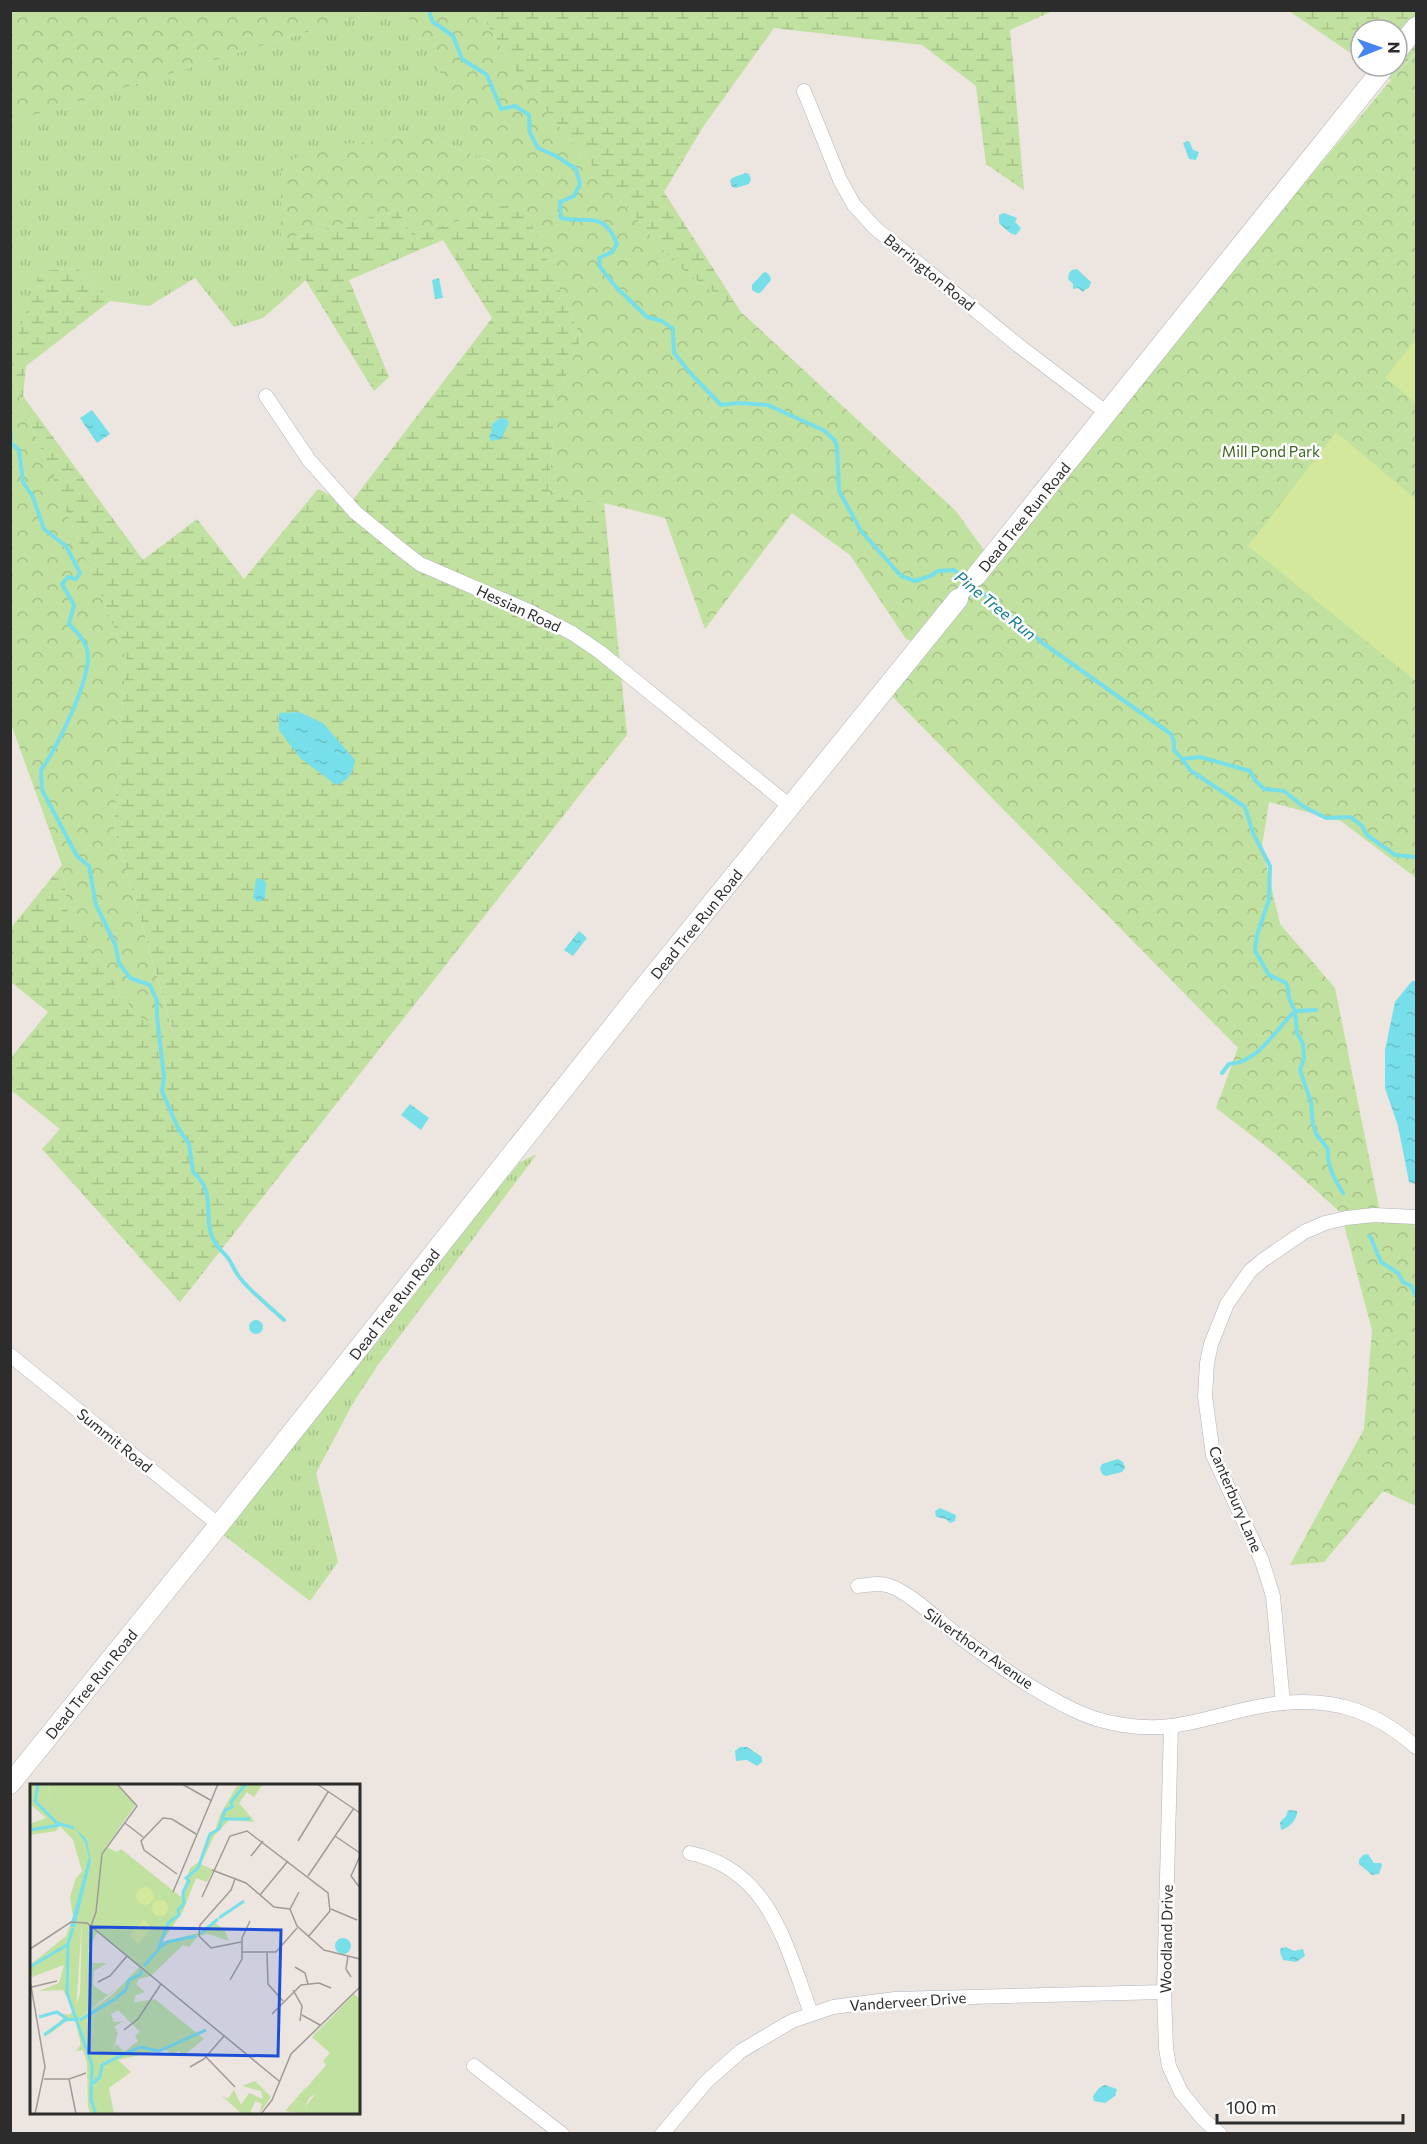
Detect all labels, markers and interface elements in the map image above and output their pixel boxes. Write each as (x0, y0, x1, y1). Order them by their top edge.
north arrow (1349, 18, 1409, 78)
text: N (1385, 42, 1404, 54)
street label: Barrington Road (881, 230, 979, 314)
park label: Mill Pond Park (1222, 442, 1320, 460)
street label: Dead Tree Run Road (974, 458, 1074, 576)
water label: Pine Tree Run (952, 567, 1040, 643)
street label: Hessian Road (474, 581, 564, 635)
street label: Dead Tree Run Road (646, 865, 746, 983)
street label: Dead Tree Run Road (345, 1245, 443, 1363)
street label: Summit Road (74, 1404, 156, 1476)
street label: Canterbury Lane (1206, 1443, 1266, 1555)
street label: Silverthorn Avenue (921, 1604, 1037, 1692)
street label: Dead Tree Run Road (41, 1625, 141, 1743)
inset map (30, 1784, 360, 2114)
street label: Woodland Drive (1156, 1884, 1176, 1994)
street label: Vanderveer Drive (849, 1988, 967, 2014)
scale bar (1217, 2087, 1403, 2125)
text: 100 m (1226, 2096, 1276, 2118)

